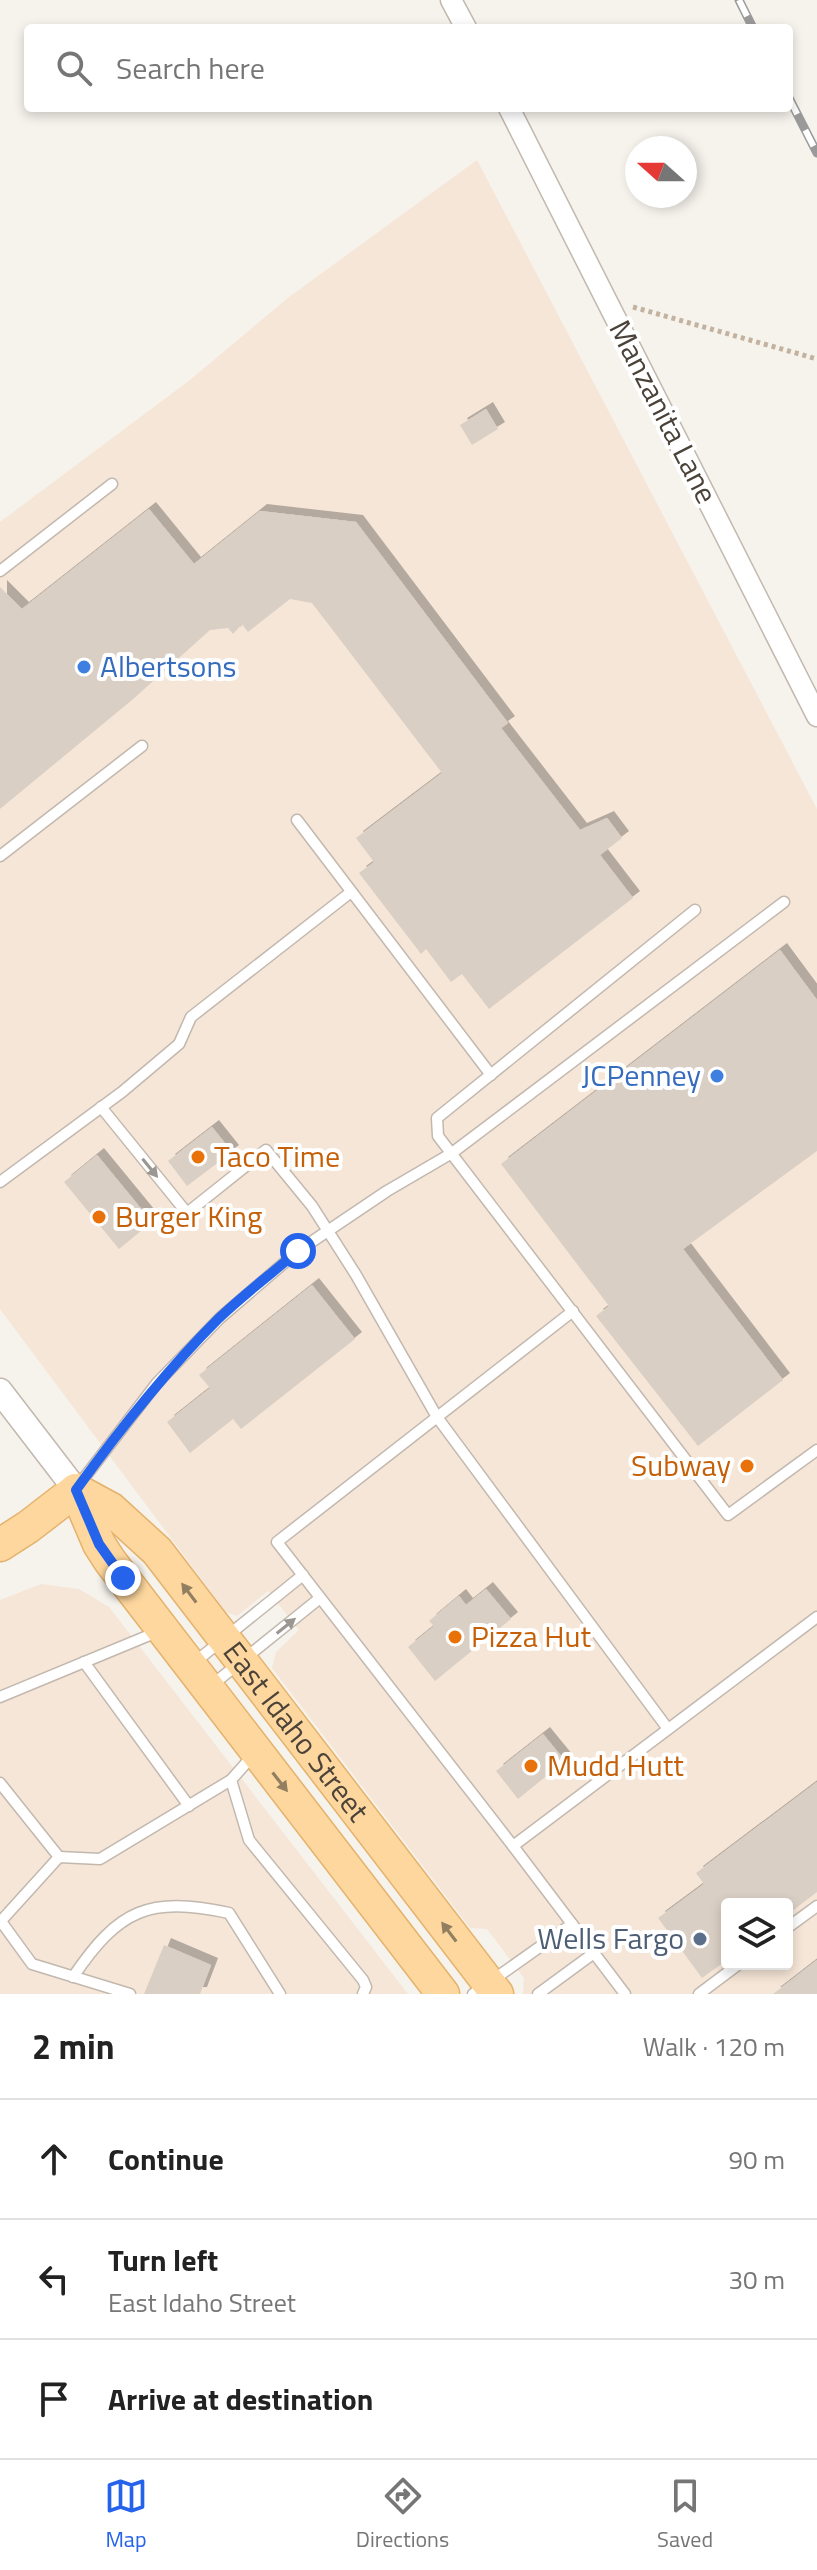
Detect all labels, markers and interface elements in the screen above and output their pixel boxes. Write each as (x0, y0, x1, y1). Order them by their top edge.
search box (24, 24, 793, 112)
text: Search here (116, 45, 265, 91)
icon: search (52, 46, 96, 90)
north arrow (625, 136, 697, 208)
street label: Manzanita Lane (598, 312, 730, 511)
place label: Albertsons (100, 643, 237, 689)
marker: Albertsons (75, 658, 93, 676)
place label: JCPenney (582, 1052, 701, 1098)
marker: JCPenney (708, 1067, 726, 1085)
place label: Taco Time (214, 1133, 340, 1179)
marker: Taco Time (189, 1148, 207, 1166)
one-way arrow (141, 1157, 158, 1177)
place label: Burger King (115, 1193, 262, 1239)
marker: Burger King (90, 1208, 108, 1226)
route start (280, 1233, 316, 1269)
place label: Subway (631, 1442, 731, 1488)
marker: Subway (738, 1457, 756, 1475)
route end (105, 1560, 141, 1596)
one-way arrow (181, 1582, 197, 1603)
place label: Pizza Hut (471, 1613, 591, 1659)
one-way arrow (275, 1617, 296, 1634)
marker: Pizza Hut (446, 1628, 464, 1646)
street label: East Idaho Street (212, 1631, 381, 1832)
place label: Mudd Hutt (547, 1742, 684, 1788)
marker: Mudd Hutt (522, 1757, 540, 1775)
one-way arrow (271, 1772, 287, 1792)
map controls (721, 1898, 793, 1970)
button: layers (721, 1898, 793, 1970)
place label: Wells Fargo (537, 1915, 684, 1961)
one-way arrow (442, 1922, 458, 1942)
marker: Wells Fargo (691, 1930, 709, 1948)
text: 2 min (32, 2020, 115, 2072)
text: Walk · 120 m (643, 2027, 785, 2066)
text: Continue (108, 2136, 224, 2182)
icon: ahead (32, 2137, 76, 2181)
text: 90 m (728, 2140, 785, 2179)
text: Turn left (108, 2237, 218, 2283)
icon: left (32, 2257, 76, 2301)
text: 30 m (728, 2260, 785, 2299)
text: East Idaho Street (108, 2283, 296, 2322)
text: Arrive at destination (108, 2376, 373, 2422)
icon: arrive (32, 2377, 76, 2421)
tab: Map (104, 2474, 148, 2556)
tab: Directions (356, 2474, 449, 2556)
tab: Saved (657, 2474, 713, 2556)

